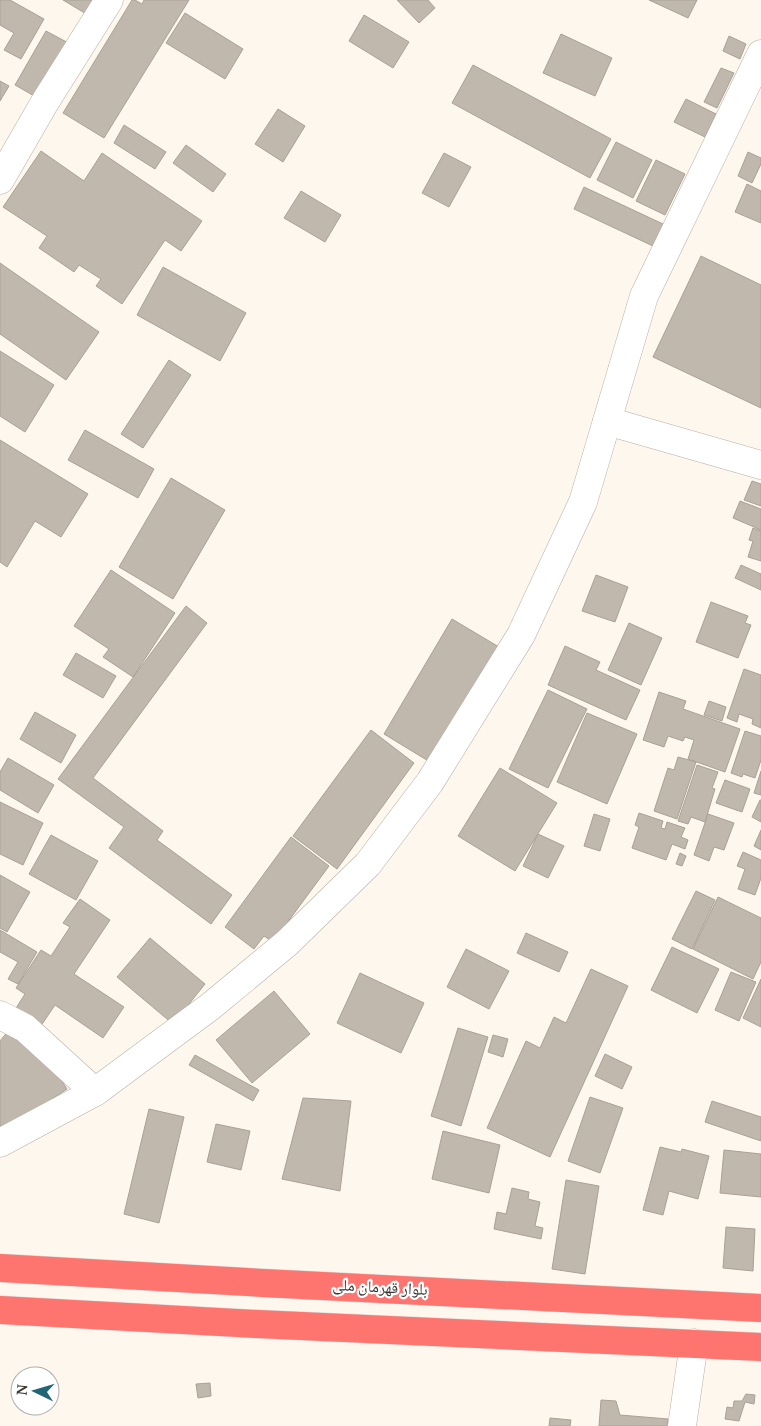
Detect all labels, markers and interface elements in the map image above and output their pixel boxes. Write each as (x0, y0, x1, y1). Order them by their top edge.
street label: بلوار قهرمان ملی (332, 1273, 428, 1305)
north arrow (10, 1366, 60, 1416)
text: N (12, 1383, 36, 1397)

